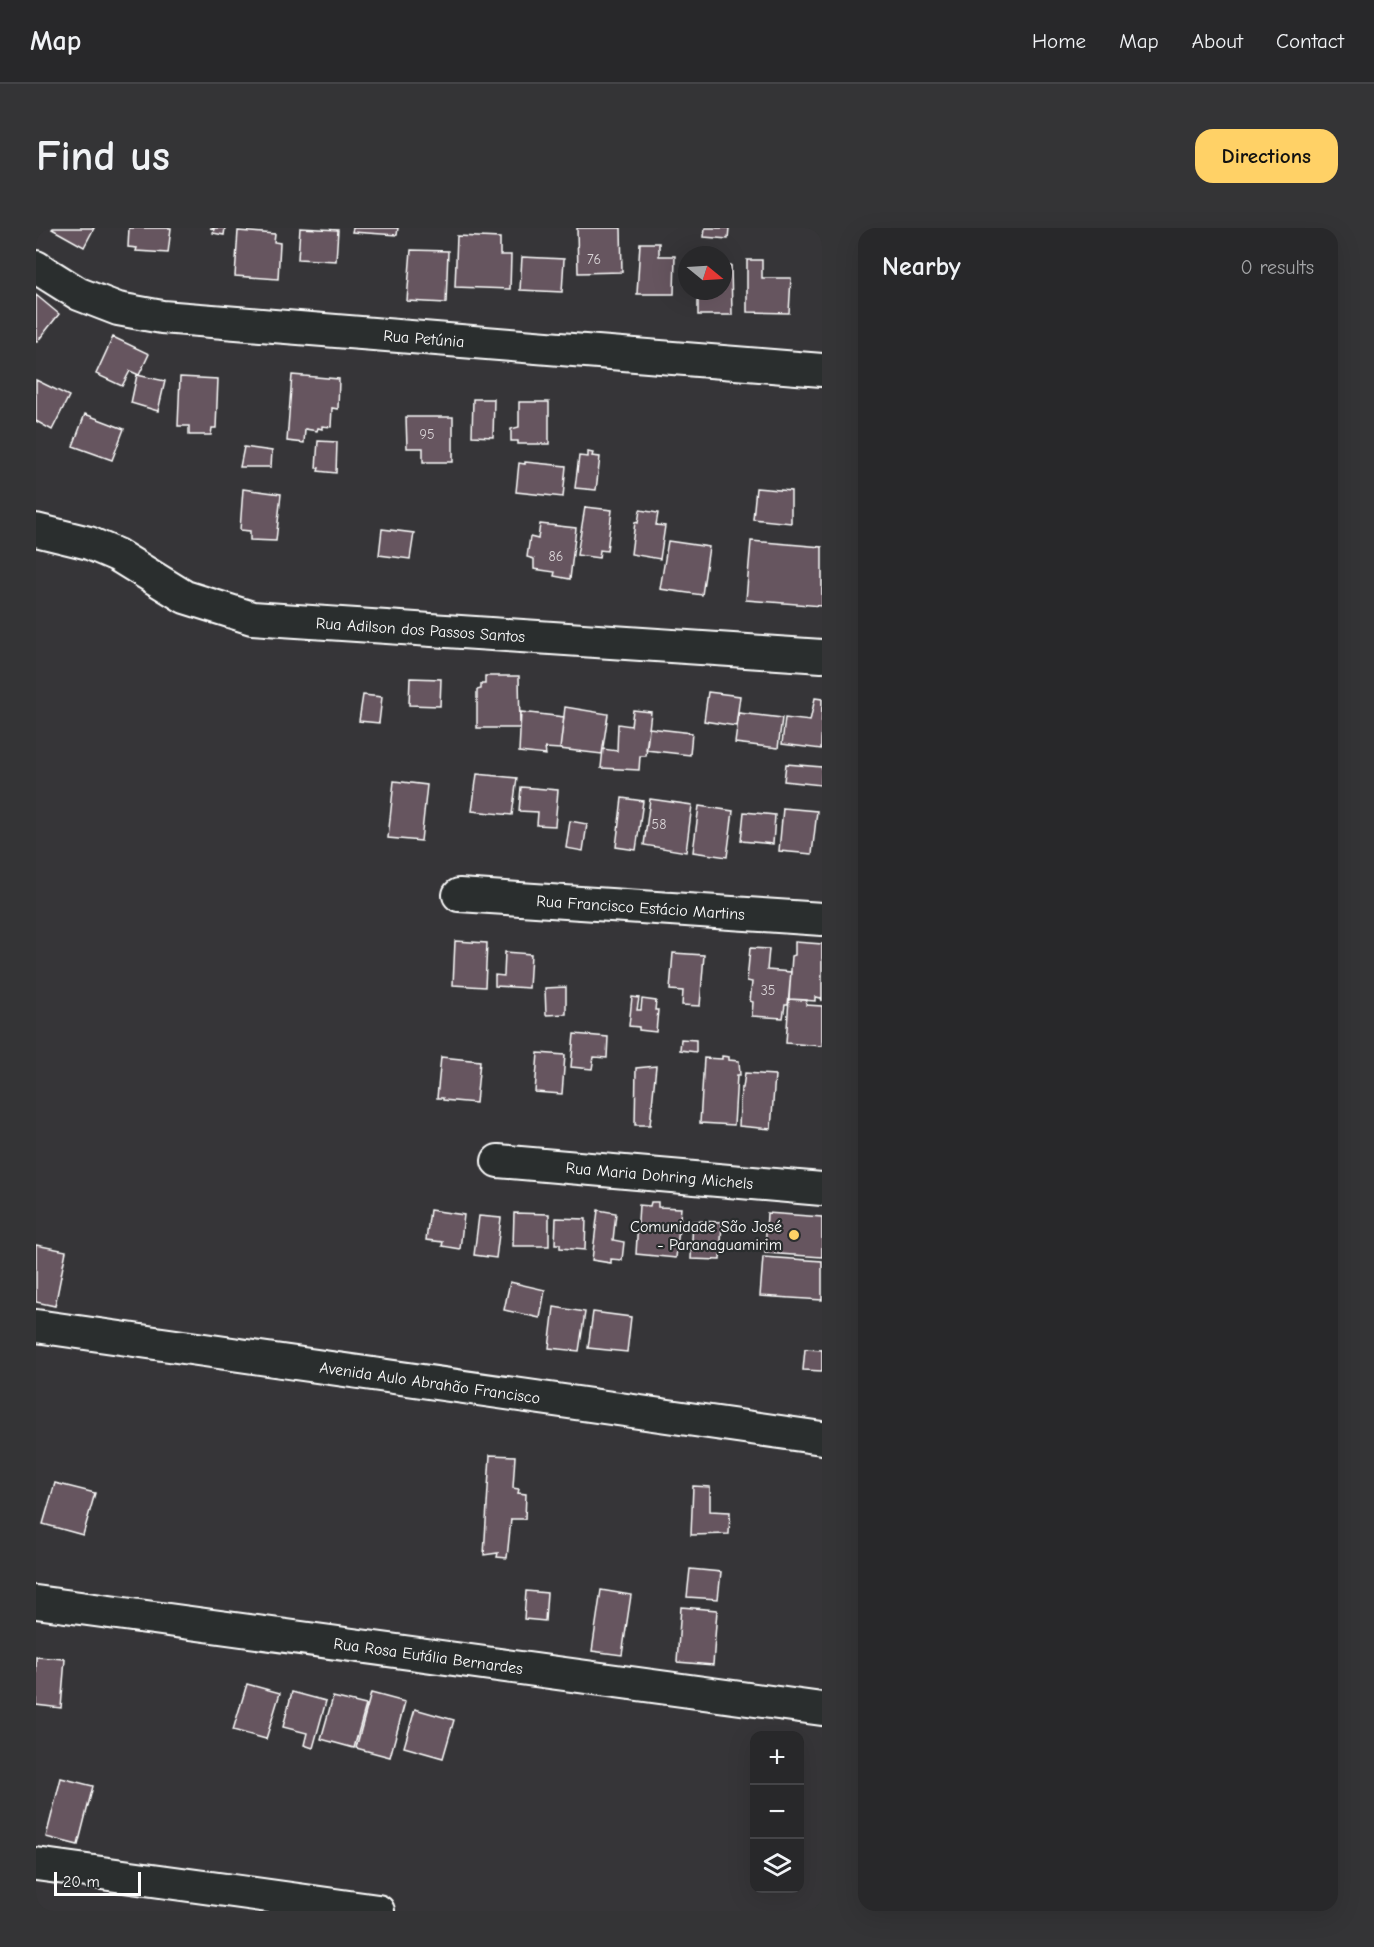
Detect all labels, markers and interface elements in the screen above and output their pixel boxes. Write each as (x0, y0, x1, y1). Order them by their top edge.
text: Map (30, 25, 81, 57)
text: Home (1032, 29, 1086, 53)
text: Map (1119, 29, 1159, 53)
text: About (1192, 29, 1243, 53)
text: Contact (1276, 29, 1344, 53)
button: Directions (1195, 129, 1338, 183)
text: Find us (36, 132, 170, 181)
north arrow (678, 246, 732, 300)
house number: 76 (587, 251, 601, 268)
text: Nearby (882, 252, 961, 282)
text: 0 results (1241, 256, 1314, 279)
street label: Rua Petúnia (383, 327, 465, 351)
house number: 95 (419, 426, 435, 443)
house number: 86 (549, 548, 563, 565)
street label: Rua Adilson dos Passos Santos (315, 614, 526, 646)
house number: 58 (652, 816, 666, 833)
street label: Rua Francisco Estácio Martins (536, 892, 746, 924)
house number: 35 (761, 982, 775, 999)
street label: Rua Maria Dohring Michels (565, 1159, 754, 1193)
place label: Comunidade São José - Paranaguamirim (630, 1218, 782, 1254)
marker: Comunidade São José - Paranaguamirim (787, 1228, 801, 1242)
street label: Avenida Aulo Abrahão Francisco (318, 1359, 541, 1408)
street label: Rua Rosa Eutália Bernardes (332, 1635, 524, 1678)
map controls (750, 1731, 804, 1893)
button: + (750, 1731, 804, 1785)
button: − (750, 1785, 804, 1839)
button: layers (750, 1839, 804, 1893)
scale bar (54, 1869, 141, 1896)
text: 20 m (63, 1873, 100, 1891)

